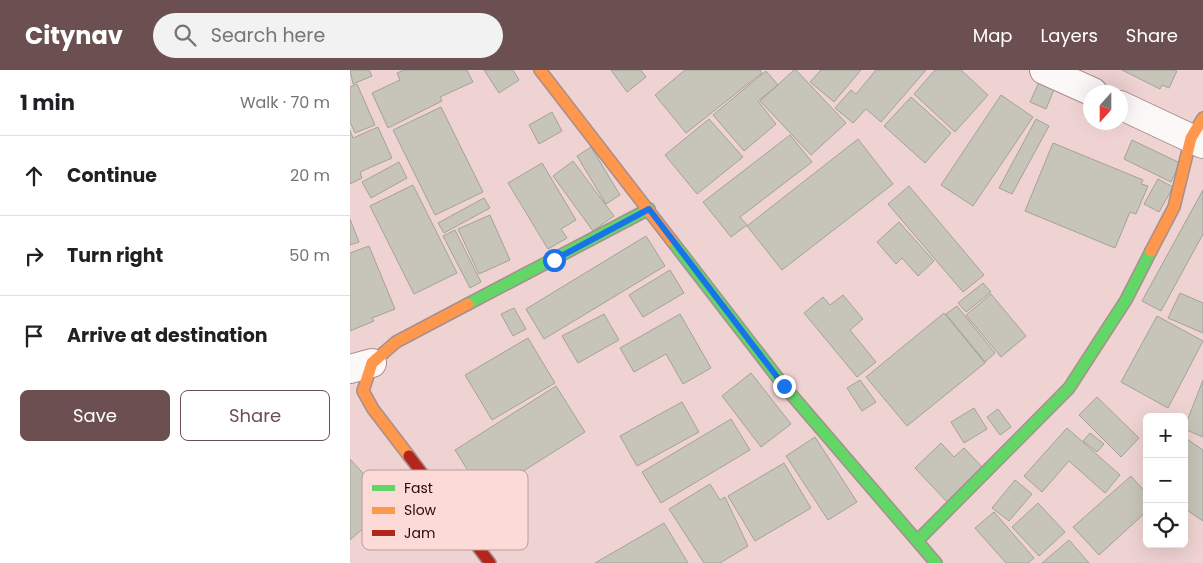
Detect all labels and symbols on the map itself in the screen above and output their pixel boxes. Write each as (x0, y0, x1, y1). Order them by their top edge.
north arrow (1083, 85, 1128, 130)
route start (543, 249, 566, 272)
route end (773, 375, 796, 398)
legend (362, 470, 528, 550)
text: Fast (404, 478, 433, 498)
text: Slow (404, 500, 437, 520)
text: Jam (404, 523, 435, 543)

